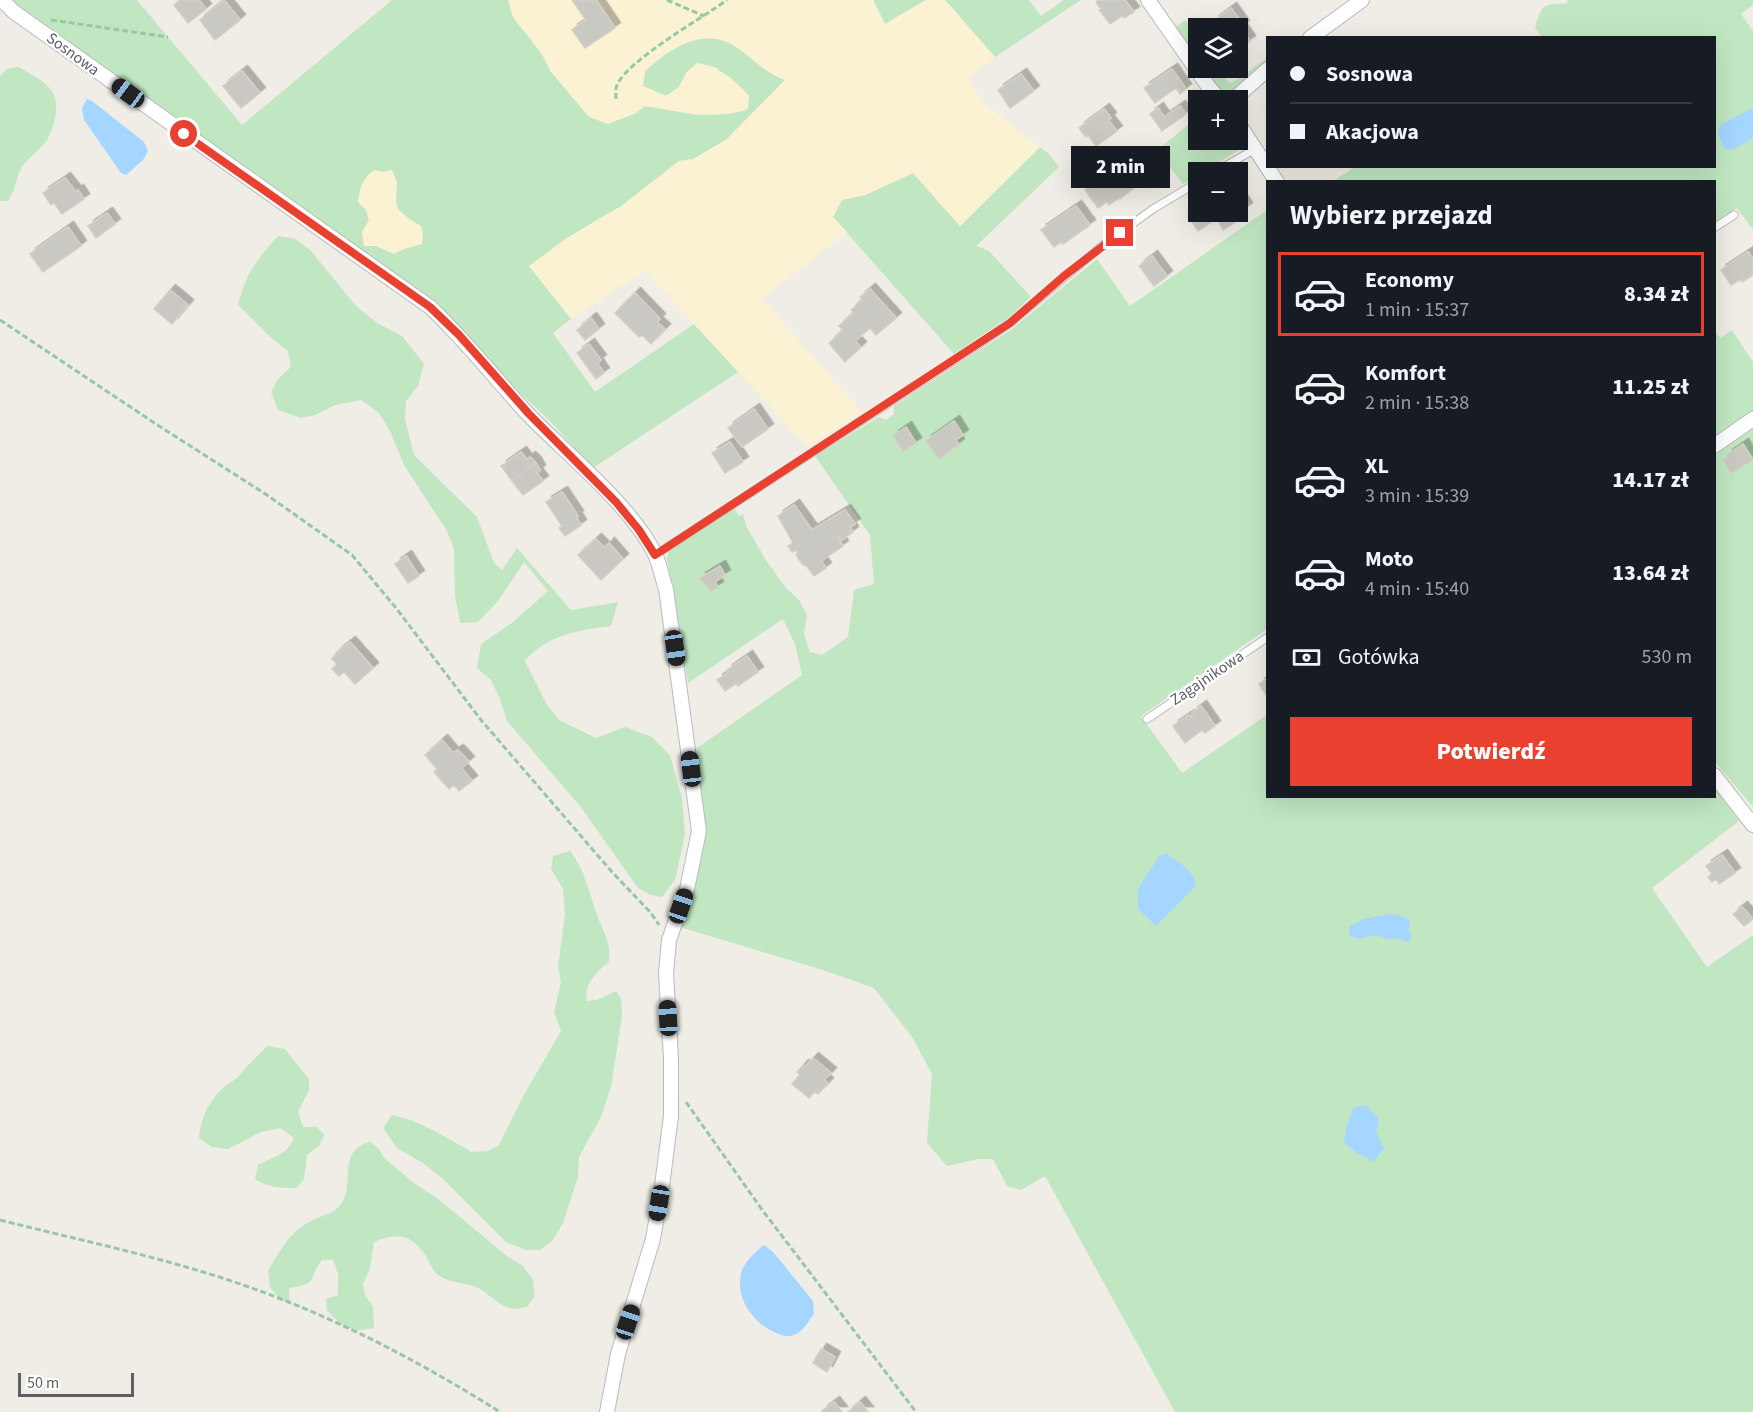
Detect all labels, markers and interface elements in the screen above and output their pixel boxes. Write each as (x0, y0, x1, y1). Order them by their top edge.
map controls (1188, 18, 1248, 222)
button: layers (1188, 18, 1248, 78)
street label: Sosnowa (42, 27, 104, 81)
text: Sosnowa (1326, 58, 1413, 90)
car (108, 75, 148, 111)
button: + (1188, 90, 1248, 150)
text: Akacjowa (1326, 116, 1419, 148)
route start (170, 120, 197, 147)
callout: 2 min (1070, 146, 1170, 188)
text: 2 min (1096, 153, 1145, 181)
button: − (1188, 162, 1248, 222)
text: Wybierz przejazd (1290, 196, 1493, 235)
route end (1106, 219, 1133, 246)
text: Economy (1365, 264, 1454, 296)
icon: car (1293, 267, 1347, 321)
text: 8.34 zł (1624, 278, 1689, 310)
text: 1 min · 15:37 (1365, 296, 1469, 324)
text: Komfort (1365, 357, 1446, 389)
icon: car (1293, 360, 1347, 414)
text: 11.25 zł (1612, 371, 1689, 403)
text: 2 min · 15:38 (1365, 389, 1469, 417)
text: XL (1365, 450, 1389, 482)
icon: car (1293, 453, 1347, 507)
text: 14.17 zł (1612, 464, 1689, 496)
text: 3 min · 15:39 (1365, 482, 1469, 510)
text: Moto (1365, 543, 1414, 575)
icon: car (1293, 546, 1347, 600)
text: 13.64 zł (1612, 557, 1689, 589)
text: 4 min · 15:40 (1365, 575, 1469, 603)
car (664, 629, 686, 667)
icon: cash (1290, 641, 1323, 674)
text: Gotówka (1338, 641, 1420, 673)
text: 530 m (1642, 643, 1692, 671)
street label: Zagajnikowa (1166, 645, 1248, 711)
button: Potwierdź (1290, 717, 1692, 786)
car (680, 750, 702, 788)
car (667, 886, 695, 926)
car (658, 1000, 678, 1036)
car (647, 1184, 671, 1222)
car (614, 1302, 642, 1342)
scale bar (18, 1370, 134, 1398)
text: 50 m (27, 1372, 59, 1394)

